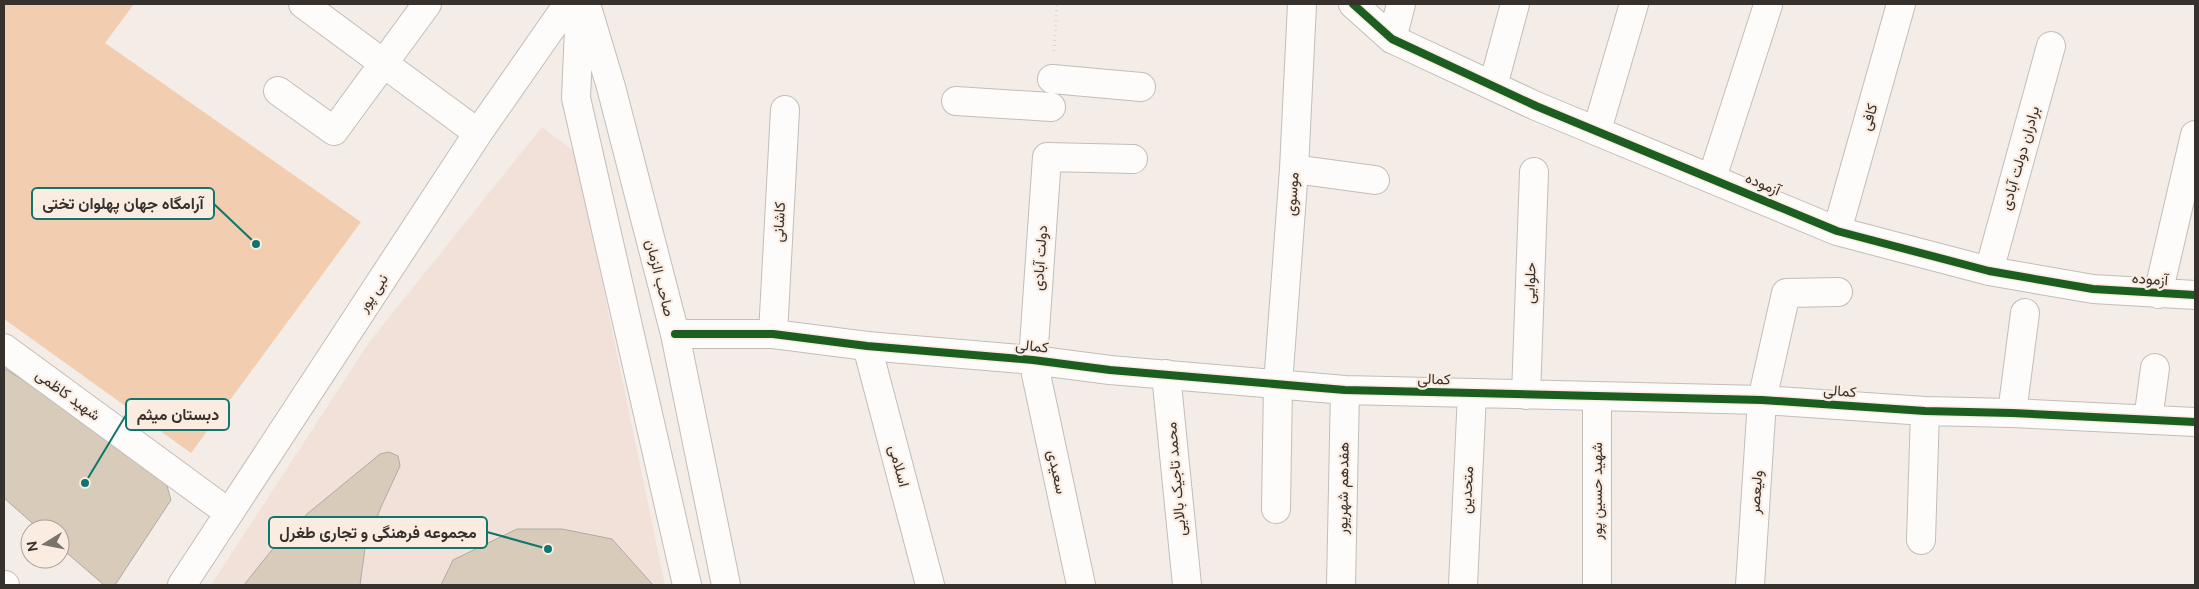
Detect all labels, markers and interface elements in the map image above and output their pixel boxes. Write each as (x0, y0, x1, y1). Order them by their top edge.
street label: کافی (1856, 101, 1882, 133)
street label: برادران دولت آبادی (1996, 104, 2044, 212)
street label: آزموده (1742, 168, 1785, 201)
street label: موسوی (1280, 171, 1304, 217)
callout: آرامگاه جهان پهلوان تختی (32, 188, 214, 219)
text: آرامگاه جهان پهلوان تختی (42, 193, 206, 215)
street label: کاشانی (768, 201, 790, 243)
street label: دولت آبادی (1028, 225, 1052, 291)
street label: صاحب الزمان (641, 237, 679, 319)
street label: حلوایی (1519, 262, 1541, 304)
street label: آزموده (2131, 268, 2170, 290)
street label: نبی پور (353, 270, 393, 317)
street label: کمالی (1014, 334, 1050, 358)
street label: شهید کاظمی (32, 365, 105, 425)
street label: کمالی (1417, 368, 1451, 390)
street label: کمالی (1823, 380, 1858, 402)
callout: دبستان میثم (126, 399, 229, 430)
text: دبستان میثم (137, 404, 219, 425)
street label: محمد تاجیک بالایی (1161, 421, 1191, 537)
street label: هفدهم شهریور (1332, 442, 1354, 535)
street label: شهید حسین پور (1587, 442, 1607, 541)
street label: اسلامی (884, 443, 914, 489)
street label: سعیدی (1043, 448, 1071, 496)
street label: متحدین (1456, 466, 1478, 514)
street label: ولیعصر (1744, 469, 1768, 516)
callout: مجموعه فرهنگی و تجاری طغرل (269, 517, 487, 548)
north arrow (20, 519, 70, 569)
text: مجموعه فرهنگی و تجاری طغرل (279, 522, 477, 543)
text: N (22, 540, 42, 553)

